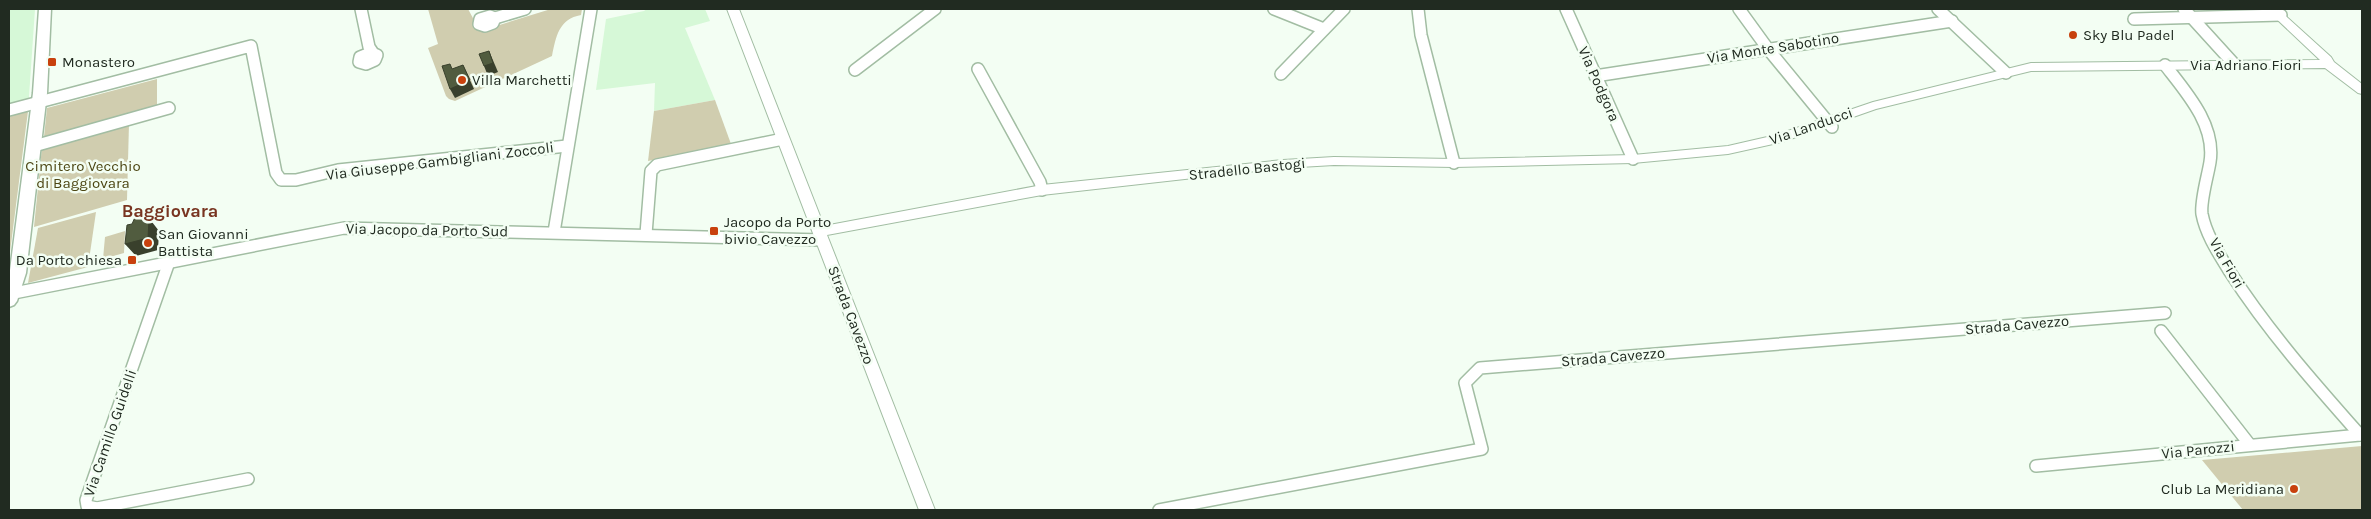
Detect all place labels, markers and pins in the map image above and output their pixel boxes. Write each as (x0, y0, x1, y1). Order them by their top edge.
place label: Sky Blu Padel (2083, 26, 2174, 44)
marker: Sky Blu Padel (2067, 29, 2079, 41)
place label: Monastero (62, 53, 135, 71)
marker: Monastero (46, 56, 58, 68)
place label: Villa Marchetti (472, 71, 572, 89)
marker: Villa Marchetti (456, 74, 468, 86)
place label: Jacopo da Porto bivio Cavezzo (724, 213, 831, 248)
place label: San Giovanni Battista (158, 225, 249, 260)
marker: Jacopo da Porto bivio Cavezzo (708, 225, 720, 237)
marker: San Giovanni Battista (142, 237, 154, 249)
place label: Da Porto chiesa (16, 251, 122, 269)
marker: Da Porto chiesa (126, 254, 138, 266)
place label: Club La Meridiana (2161, 480, 2284, 498)
marker: Club La Meridiana (2288, 483, 2300, 495)

